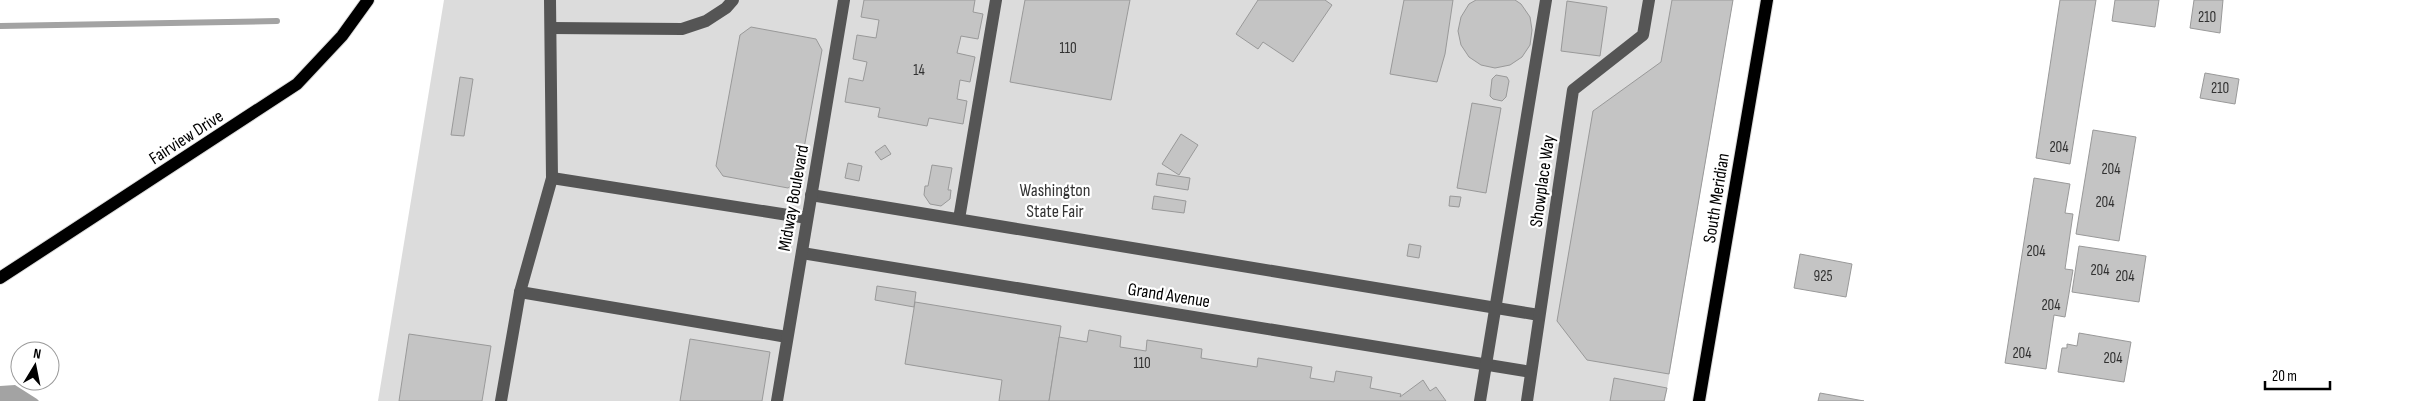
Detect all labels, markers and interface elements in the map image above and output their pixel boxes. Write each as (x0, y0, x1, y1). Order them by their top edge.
house number: 210 (2198, 8, 2216, 27)
house number: 110 (1059, 39, 1077, 58)
house number: 14 (913, 61, 925, 80)
house number: 210 (2211, 79, 2229, 98)
street label: Fairview Drive (145, 106, 227, 169)
street label: Showplace Way (1526, 134, 1559, 229)
house number: 204 (2049, 138, 2069, 157)
street label: Midway Boulevard (774, 143, 813, 253)
street label: South Meridian (1699, 152, 1734, 245)
house number: 204 (2101, 160, 2121, 179)
park label: Washington State Fair (1019, 180, 1091, 222)
house number: 204 (2095, 193, 2115, 212)
house number: 204 (2026, 242, 2046, 261)
house number: 204 (2090, 261, 2110, 280)
house number: 925 (1814, 267, 1832, 286)
house number: 204 (2115, 267, 2135, 286)
street label: Grand Avenue (1126, 279, 1212, 312)
house number: 204 (2041, 296, 2061, 315)
north arrow (10, 341, 60, 391)
house number: 204 (2012, 344, 2032, 363)
text: N (32, 345, 42, 363)
house number: 204 (2103, 349, 2123, 368)
house number: 110 (1133, 354, 1151, 373)
scale bar (2265, 358, 2330, 390)
text: 20 m (2272, 367, 2297, 386)

